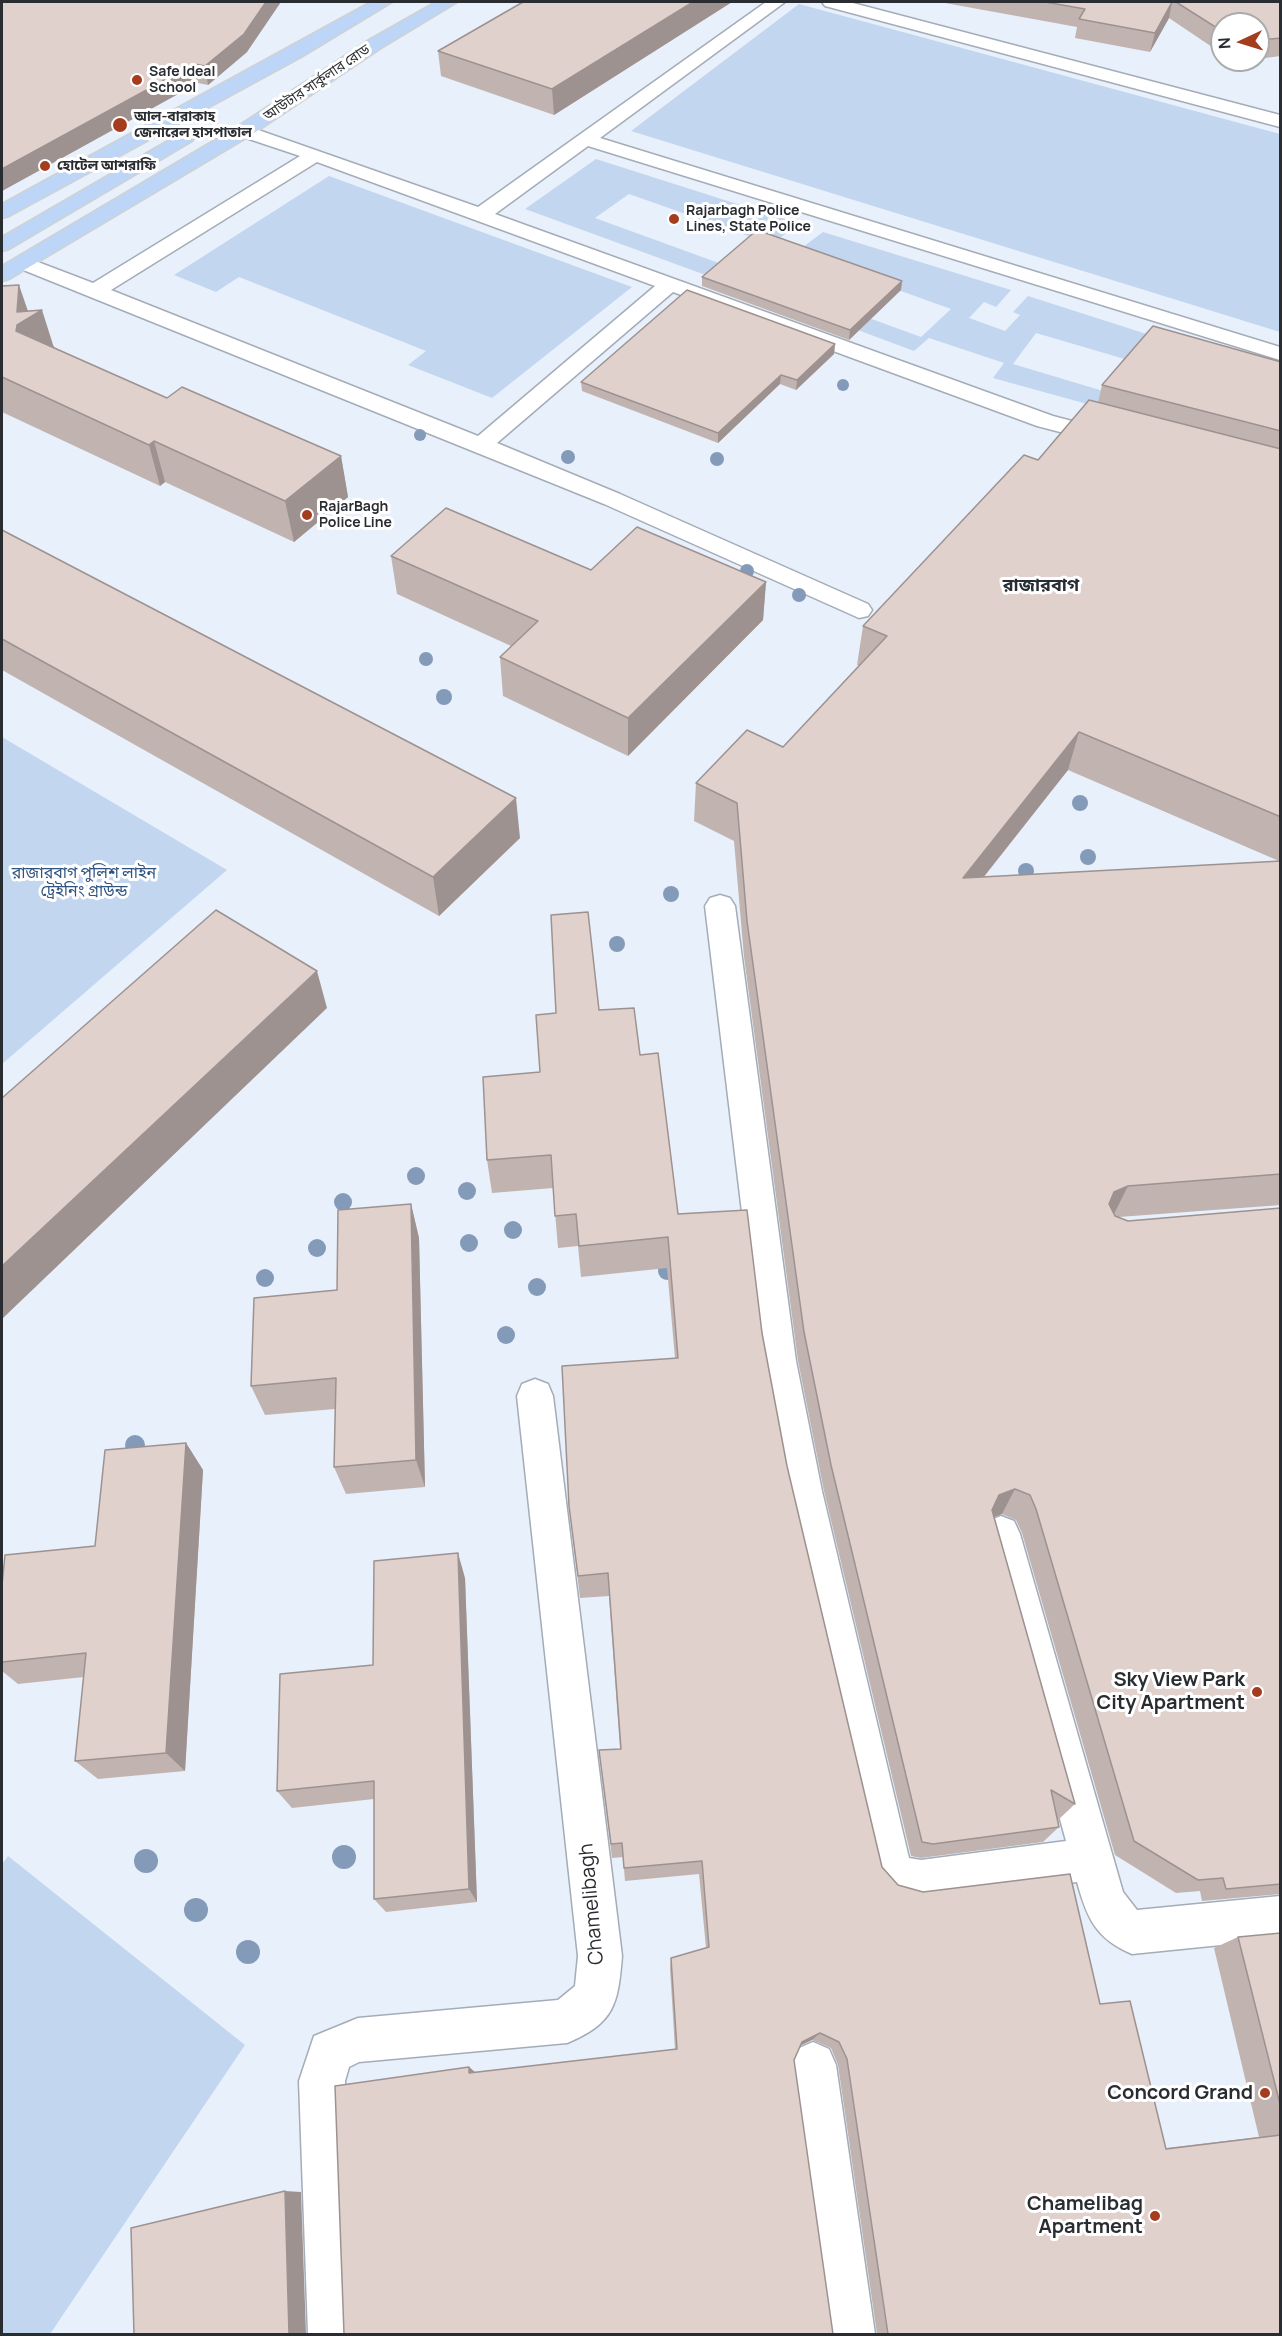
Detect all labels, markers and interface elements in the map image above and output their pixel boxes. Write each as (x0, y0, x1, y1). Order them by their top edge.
north arrow (1210, 12, 1270, 72)
text: N (1213, 37, 1235, 50)
street label: আউটার সার্কুলার রোড (261, 41, 373, 125)
place label: Safe Ideal School (149, 64, 215, 96)
marker: Safe Ideal School (130, 73, 144, 87)
place label: আল-বারাকাহ জেনারেল হাসপাতাল (134, 109, 252, 142)
marker: আল-বারাকাহ জেনারেল হাসপাতাল (111, 116, 129, 134)
place label: হোটেল আশরাফি (57, 158, 156, 174)
marker: হোটেল আশরাফি (38, 159, 52, 173)
place label: Rajarbagh Police Lines, State Police (686, 203, 811, 236)
marker: Rajarbagh Police Lines, State Police (667, 212, 681, 226)
place label: RajarBagh Police Line (319, 499, 392, 532)
marker: RajarBagh Police Line (300, 508, 314, 522)
district label: রাজারবাগ (1003, 575, 1079, 597)
park label: রাজারবাগ পুলিশ লাইন ট্রেইনিং গ্রাউন্ড (12, 864, 156, 902)
place label: Sky View Park City Apartment (1096, 1668, 1245, 1715)
marker: Sky View Park City Apartment (1250, 1685, 1264, 1699)
street label: Chamelibagh (575, 1842, 609, 1966)
place label: Concord Grand (1107, 2081, 1253, 2105)
marker: Concord Grand (1258, 2086, 1272, 2100)
place label: Chamelibag Apartment (1027, 2192, 1143, 2239)
marker: Chamelibag Apartment (1148, 2209, 1162, 2223)

